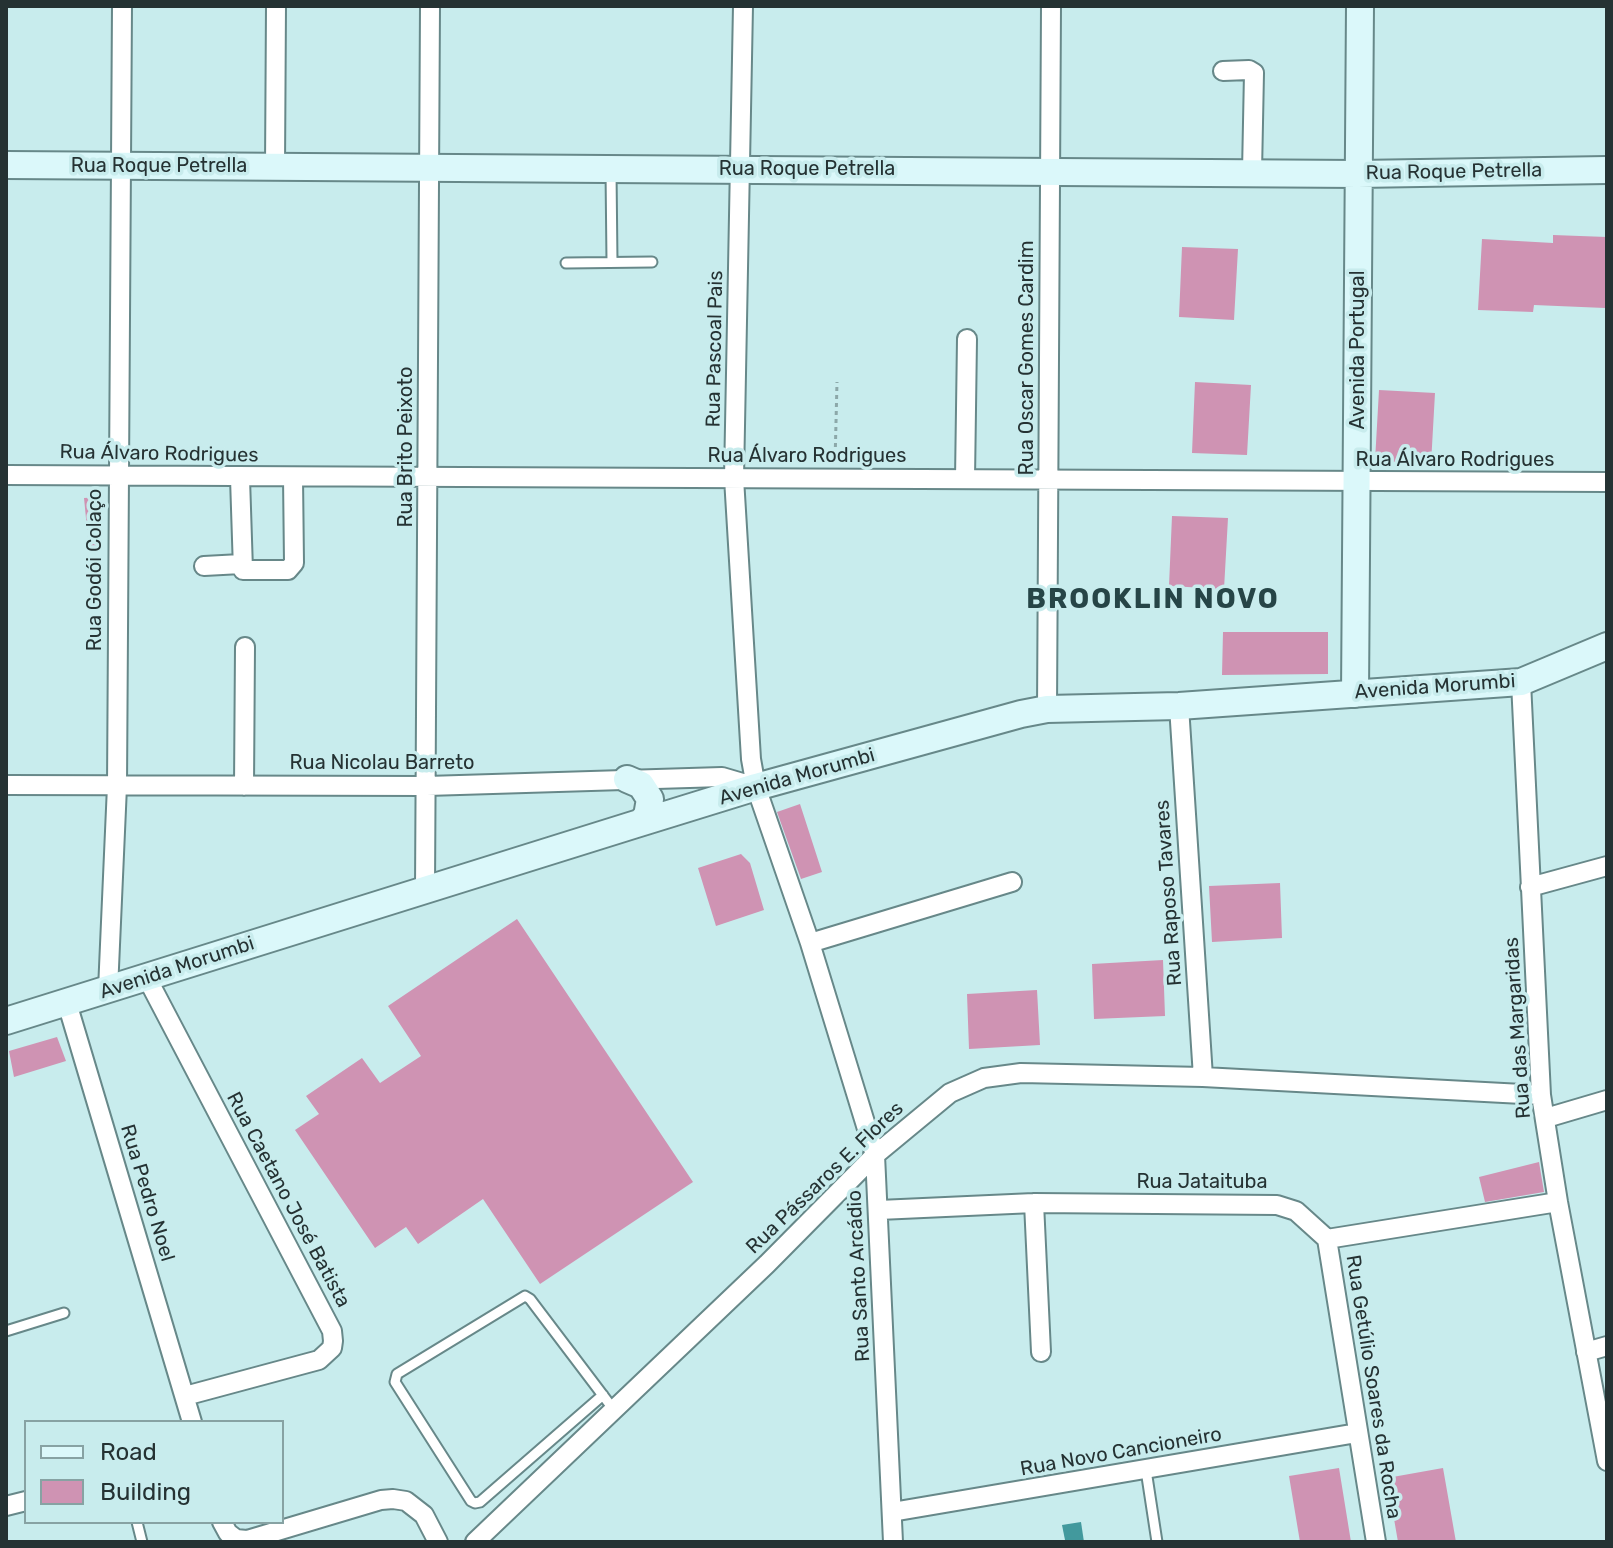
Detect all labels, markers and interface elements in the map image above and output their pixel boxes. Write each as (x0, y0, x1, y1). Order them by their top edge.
street label: Rua Roque Petrella (71, 154, 247, 178)
street label: Rua Roque Petrella (719, 157, 895, 181)
street label: Rua Roque Petrella (1365, 158, 1543, 186)
street label: Rua Oscar Gomes Cardim (1015, 241, 1039, 475)
street label: Rua Pascoal Pais (702, 270, 728, 428)
street label: Avenida Portugal (1346, 271, 1370, 429)
street label: Rua Brito Peixoto (394, 367, 418, 527)
street label: Rua Álvaro Rodrigues (59, 440, 259, 468)
street label: Rua Álvaro Rodrigues (707, 444, 907, 468)
street label: Rua Álvaro Rodrigues (1355, 448, 1555, 472)
street label: Rua Godói Colaço (83, 489, 107, 651)
district label: BROOKLIN NOVO (1026, 583, 1280, 617)
street label: Avenida Morumbi (1354, 669, 1516, 705)
street label: Avenida Morumbi (716, 743, 878, 811)
street label: Rua Nicolau Barreto (289, 751, 475, 775)
street label: Rua Raposo Tavares (1151, 799, 1187, 987)
street label: Avenida Morumbi (97, 932, 257, 1004)
street label: Rua das Margaridas (1500, 936, 1536, 1120)
street label: Rua Caetano José Batista (221, 1088, 355, 1312)
street label: Rua Pássaros E. Flores (741, 1097, 909, 1259)
street label: Rua Pedro Noel (115, 1122, 179, 1264)
street label: Rua Jataituba (1136, 1170, 1268, 1194)
street label: Rua Santo Arcádio (843, 1190, 875, 1362)
street label: Rua Getúlio Soares da Rocha (1340, 1253, 1406, 1521)
legend (24, 1420, 284, 1524)
street label: Rua Novo Cancioneiro (1018, 1422, 1224, 1482)
text: Road (100, 1438, 157, 1466)
text: Building (100, 1478, 191, 1506)

